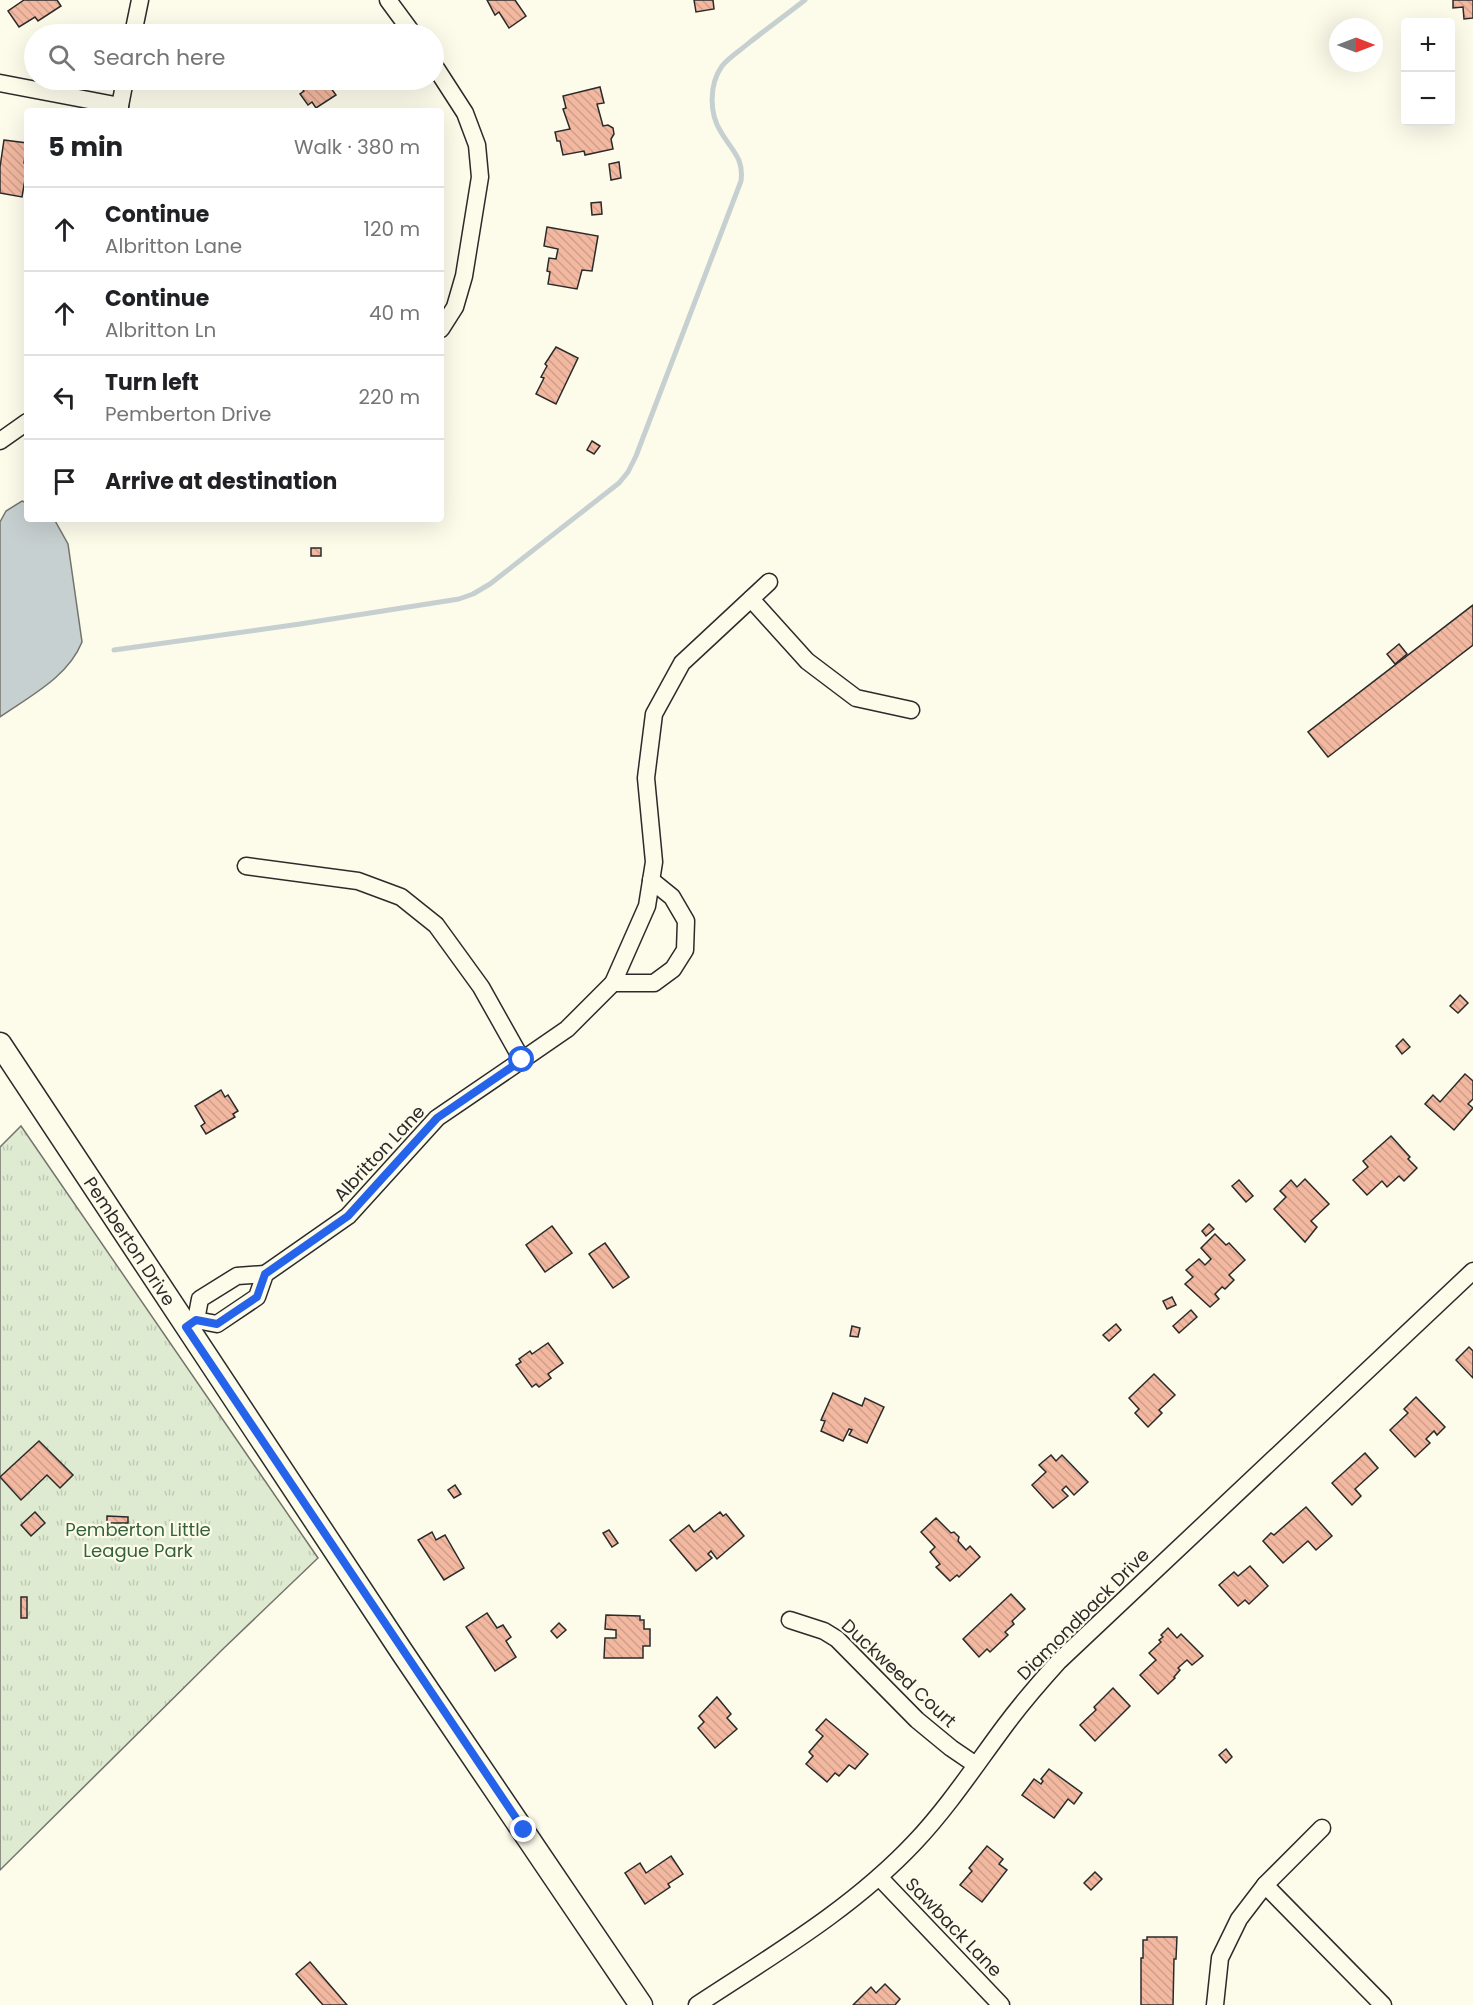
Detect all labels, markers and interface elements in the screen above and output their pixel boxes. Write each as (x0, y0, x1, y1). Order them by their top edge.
north arrow (1329, 18, 1383, 72)
map controls (1401, 18, 1455, 126)
button: + (1401, 18, 1455, 72)
search box (24, 24, 444, 90)
icon: search (45, 41, 78, 74)
text: Search here (93, 42, 226, 73)
button: − (1401, 72, 1455, 126)
text: 5 min (48, 129, 123, 165)
text: Walk · 380 m (294, 133, 420, 161)
text: Continue (105, 199, 209, 230)
icon: ahead (48, 213, 81, 246)
text: 120 m (364, 215, 420, 243)
text: Albritton Lane (105, 232, 242, 260)
text: Continue (105, 283, 209, 314)
icon: ahead (48, 297, 81, 330)
text: 40 m (369, 299, 420, 327)
text: Albritton Ln (105, 316, 216, 344)
text: Turn left (105, 367, 199, 398)
icon: left (48, 381, 81, 414)
text: 220 m (359, 383, 420, 411)
text: Pemberton Drive (105, 400, 271, 428)
icon: arrive (48, 465, 81, 498)
text: Arrive at destination (105, 466, 337, 497)
route start (508, 1046, 534, 1072)
street label: Albritton Lane (328, 1099, 430, 1207)
street label: Pemberton Drive (78, 1171, 182, 1310)
park label: Pemberton Little League Park (65, 1517, 211, 1563)
street label: Diamondback Drive (1011, 1542, 1155, 1686)
street label: Duckweed Court (836, 1613, 962, 1733)
route end (510, 1816, 536, 1842)
street label: Sawback Lane (900, 1872, 1008, 1982)

